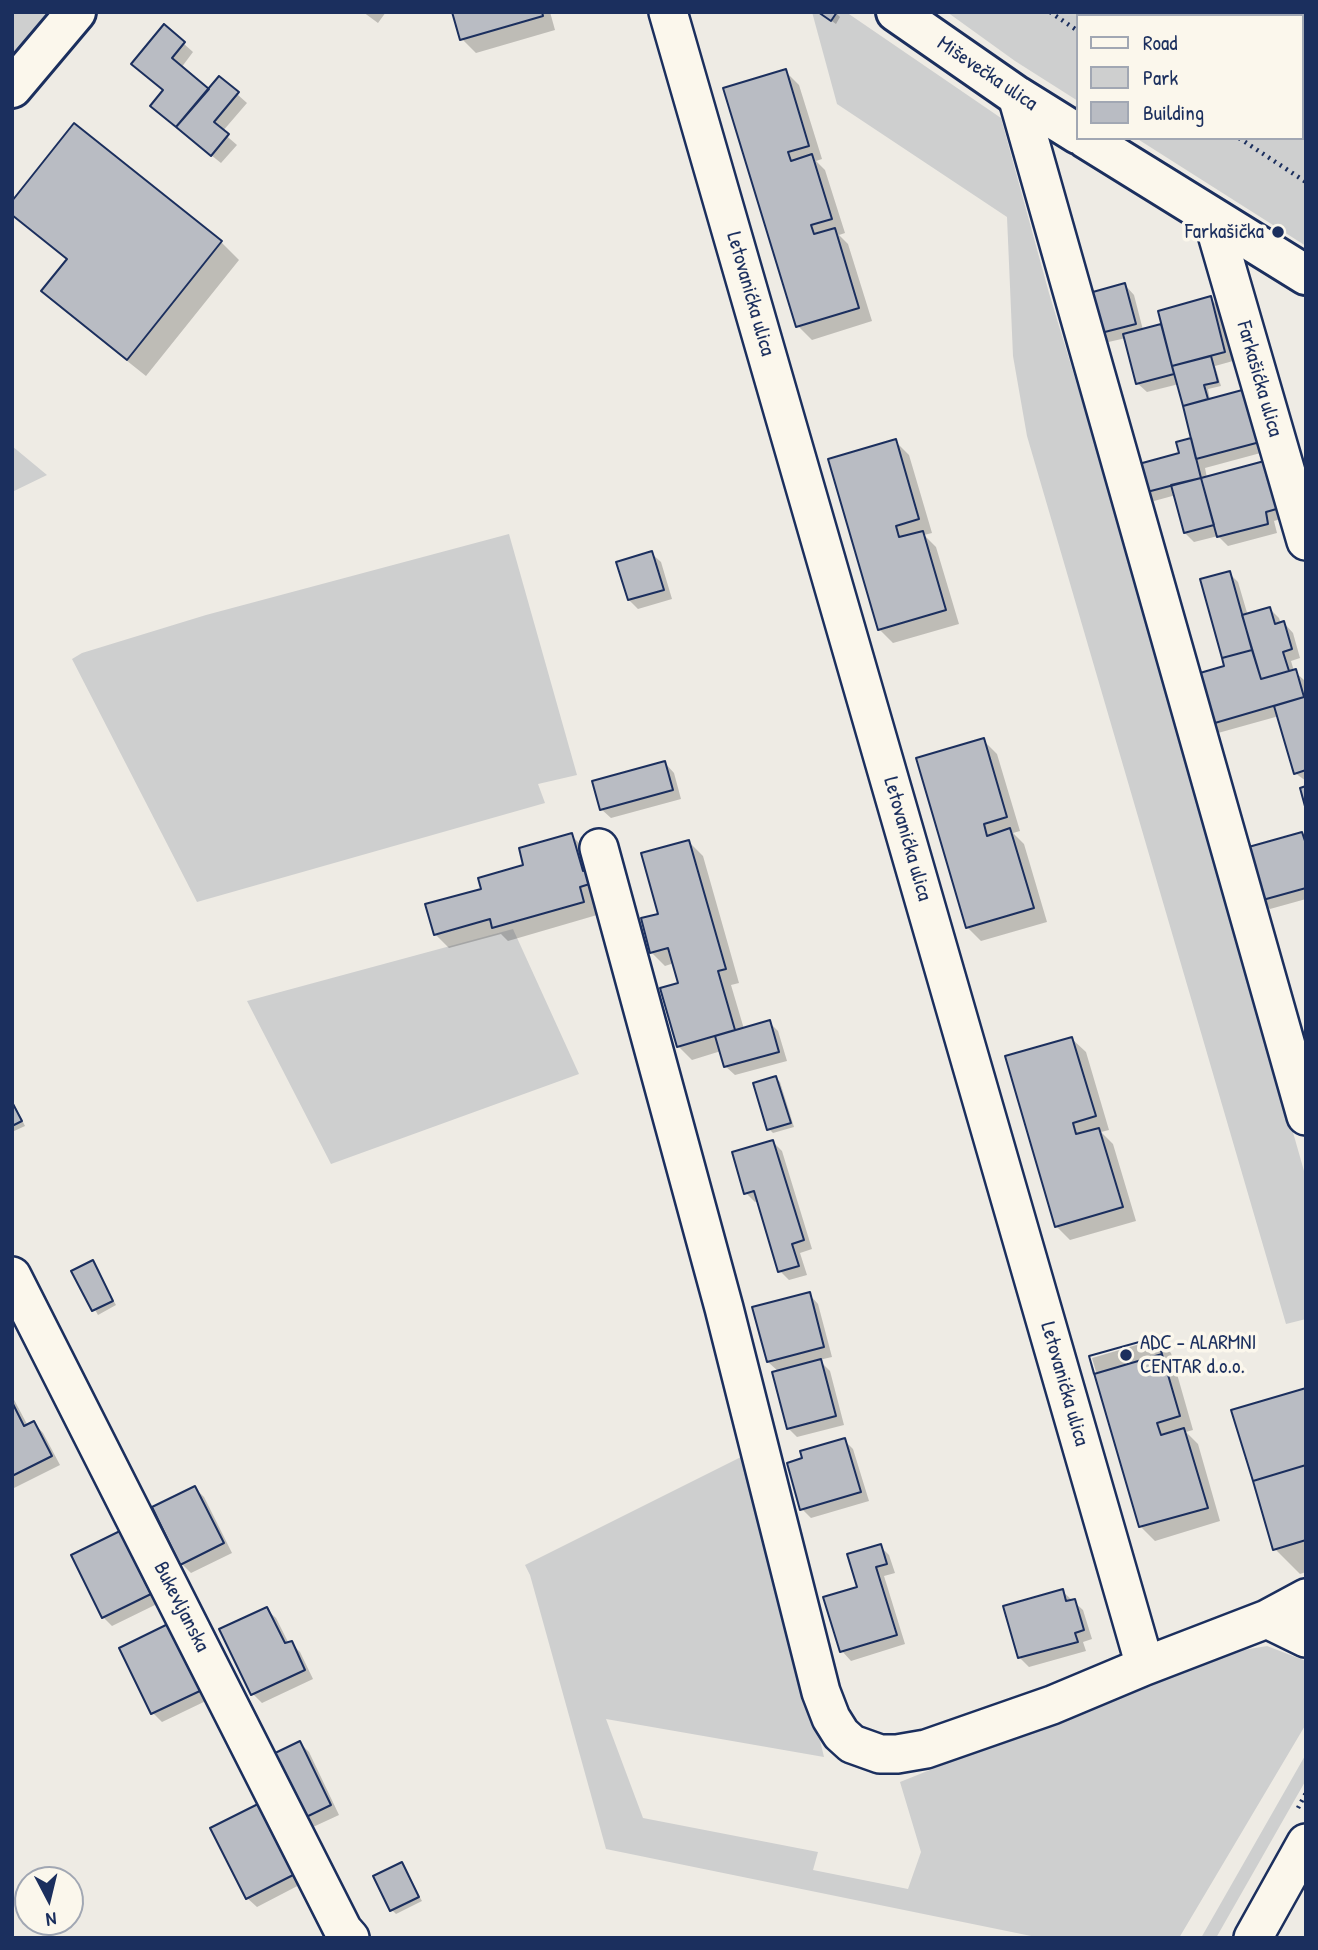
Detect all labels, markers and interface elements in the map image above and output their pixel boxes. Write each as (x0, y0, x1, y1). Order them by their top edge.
legend (1076, 14, 1304, 140)
text: Road (1143, 28, 1177, 57)
street label: Miševečka ulica (932, 31, 1042, 117)
text: Park (1143, 63, 1178, 92)
text: Building (1143, 98, 1204, 127)
place label: Farkašička (1185, 219, 1264, 245)
marker: Farkašička (1270, 224, 1286, 240)
street label: Letovanićka ulica (720, 229, 780, 359)
street label: Farkašićka ulica (1230, 318, 1288, 440)
street label: Letovanićka ulica (877, 774, 937, 904)
street label: Letovanićka ulica (1034, 1319, 1094, 1449)
place label: ADC - ALARMNI CENTAR d.o.o. (1140, 1330, 1256, 1380)
marker: ADC - ALARMNI CENTAR d.o.o. (1118, 1347, 1134, 1363)
street label: Bukevljanska (148, 1558, 214, 1656)
north arrow (14, 1866, 84, 1936)
text: N (45, 1906, 58, 1933)

